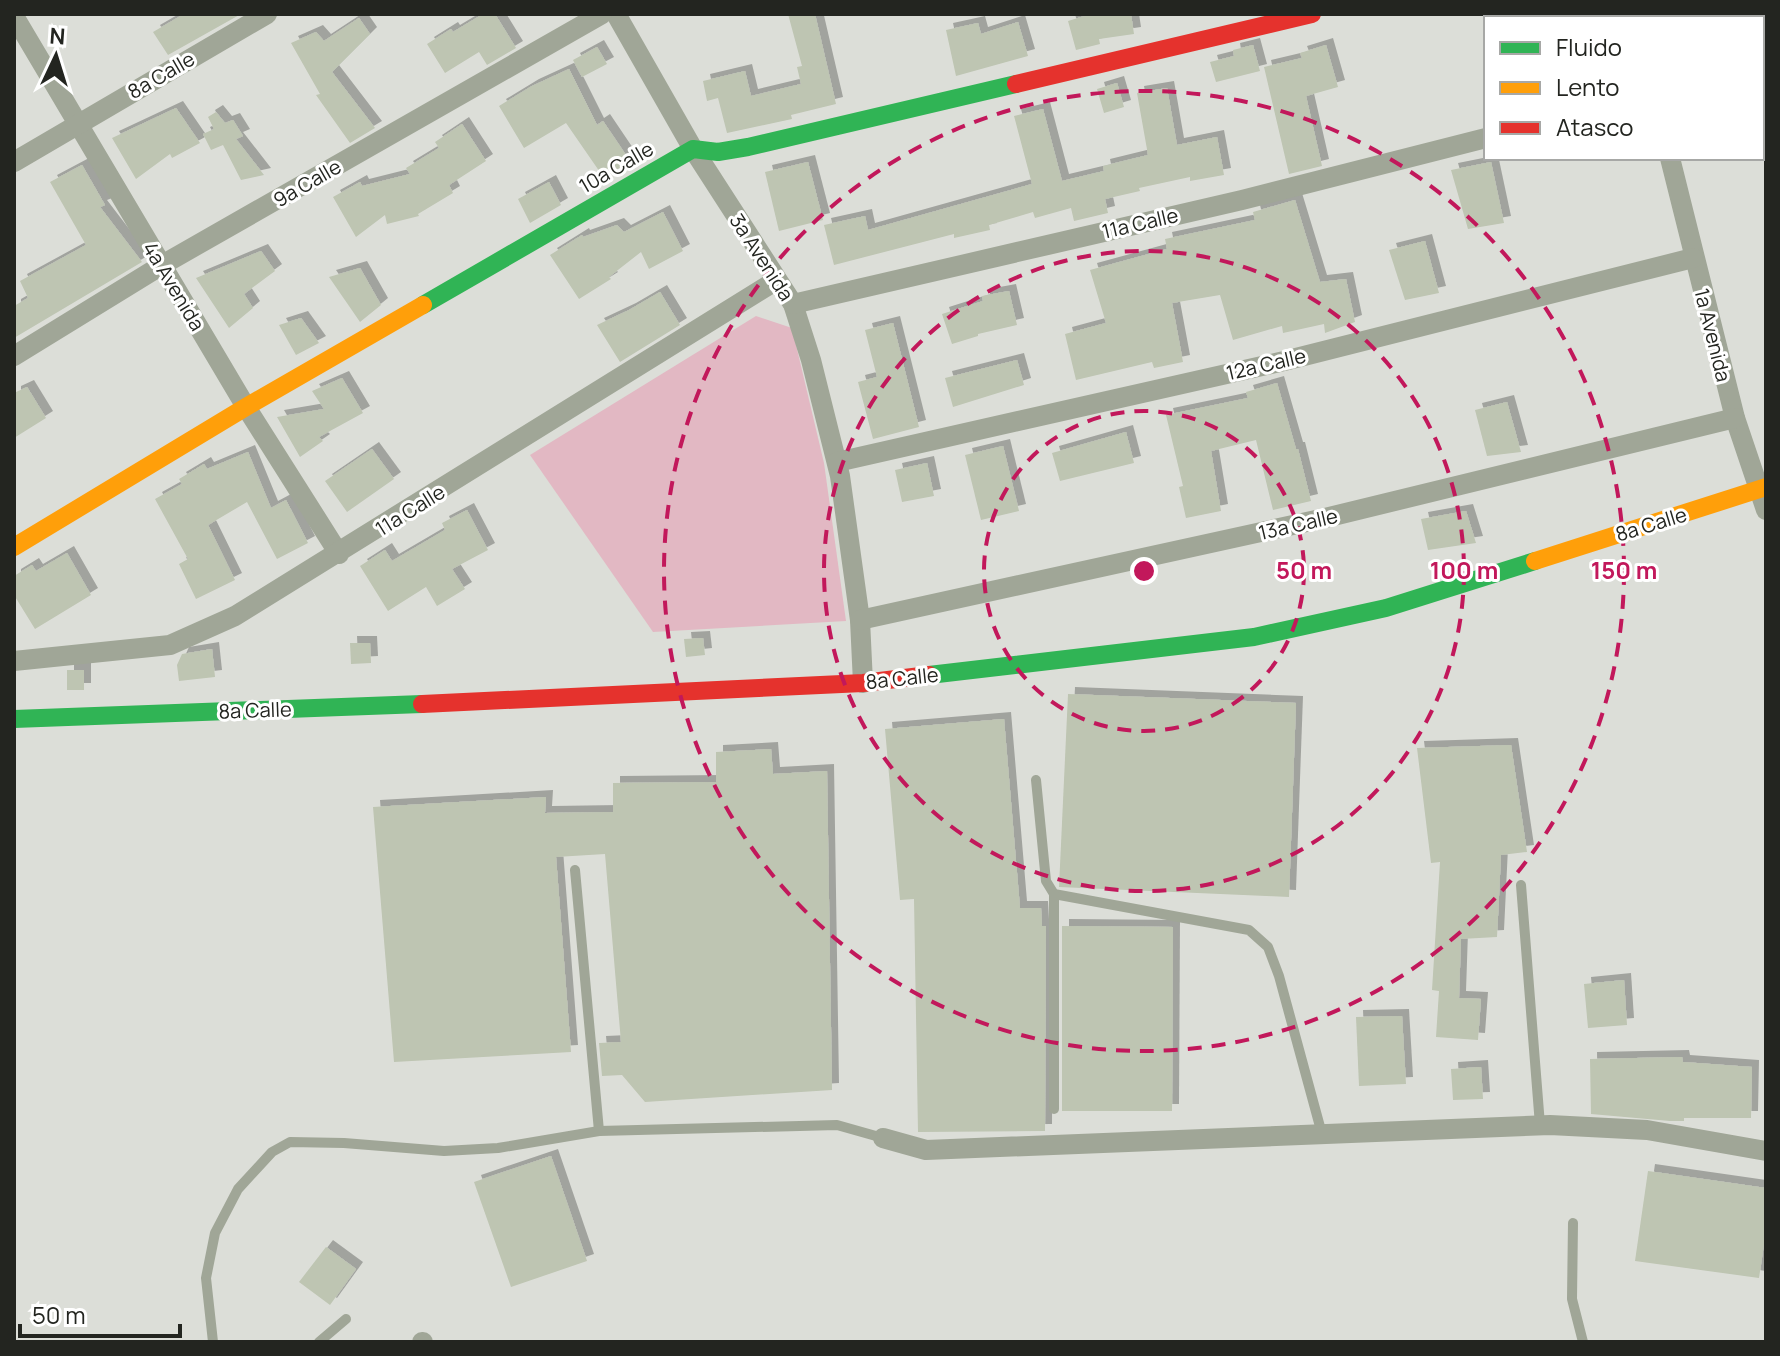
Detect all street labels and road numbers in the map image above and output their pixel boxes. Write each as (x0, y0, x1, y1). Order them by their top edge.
street label: 8a Calle (123, 45, 199, 105)
street label: 10a Calle (574, 135, 658, 199)
street label: 9a Calle (268, 153, 346, 213)
street label: 11a Calle (1099, 201, 1181, 245)
street label: 3a Avenida (724, 208, 800, 306)
street label: 4a Avenida (137, 236, 211, 336)
street label: 1a Avenida (1688, 285, 1738, 385)
street label: 12a Calle (1224, 342, 1308, 386)
street label: 11a Calle (370, 478, 450, 542)
street label: 8a Calle (1612, 500, 1690, 548)
street label: 13a Calle (1256, 502, 1340, 546)
street label: 8a Calle (864, 661, 940, 695)
street label: 8a Calle (218, 695, 292, 725)

